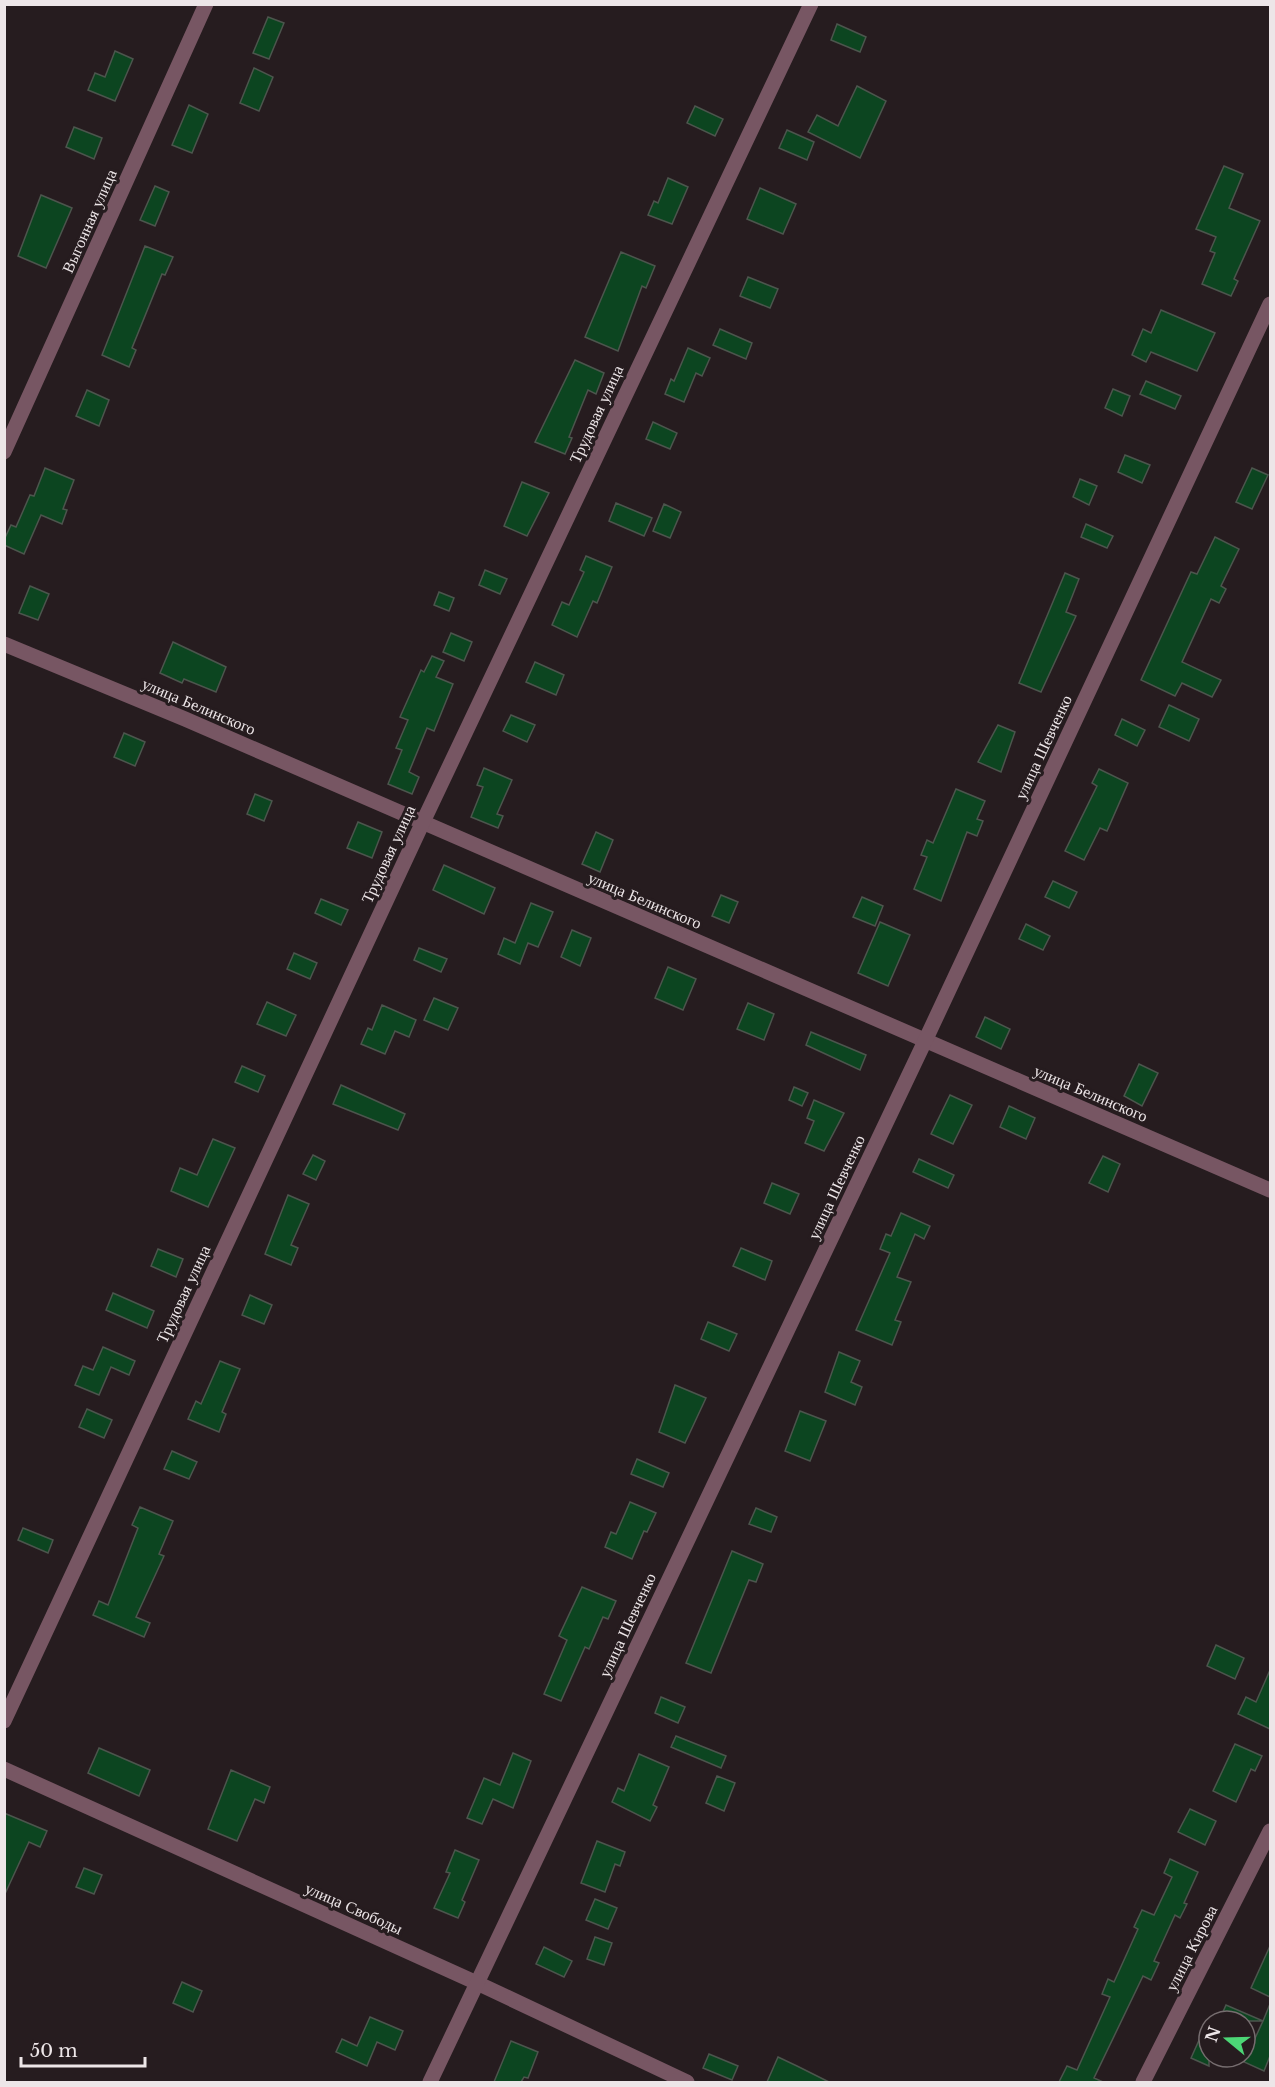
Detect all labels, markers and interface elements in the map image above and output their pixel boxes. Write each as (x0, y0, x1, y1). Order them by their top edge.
street label: Выгонная улица (57, 166, 121, 276)
street label: Трудовая улица (565, 362, 627, 466)
street label: улица Белинского (139, 673, 259, 739)
street label: улица Шевченко (1010, 692, 1076, 802)
street label: Трудовая улица (357, 802, 419, 906)
street label: улица Белинского (585, 867, 705, 933)
street label: улица Белинского (1031, 1060, 1151, 1126)
street label: улица Шевченко (803, 1132, 869, 1242)
street label: Трудовая улица (152, 1242, 214, 1346)
street label: улица Шевченко (594, 1570, 660, 1680)
street label: улица Свободы (302, 1878, 406, 1939)
street label: улица Кирова (1161, 1902, 1221, 1994)
north arrow (1197, 2009, 1257, 2069)
text: N (1201, 2024, 1225, 2044)
scale bar (21, 2030, 146, 2068)
text: 50 m (30, 2040, 78, 2062)

